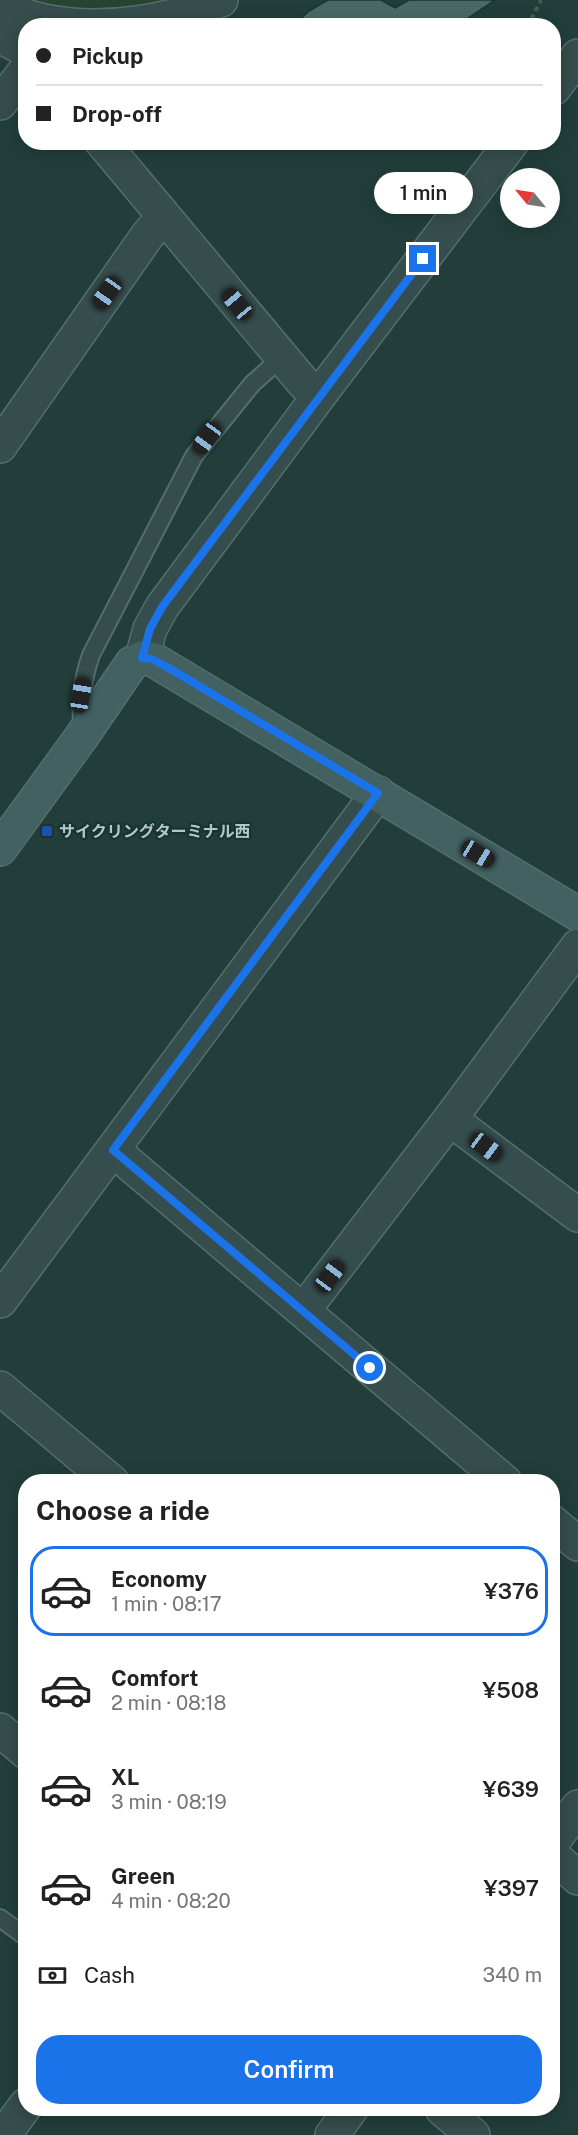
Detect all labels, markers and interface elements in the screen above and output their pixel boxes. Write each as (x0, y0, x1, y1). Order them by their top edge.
text: Pickup (72, 43, 143, 69)
text: Drop-off (72, 101, 162, 127)
north arrow (500, 168, 560, 228)
map controls (500, 168, 560, 228)
callout: 1 min (374, 172, 472, 214)
text: 1 min (400, 181, 447, 205)
route end (409, 245, 436, 272)
car (89, 273, 125, 313)
car (219, 284, 255, 324)
car (189, 418, 225, 458)
car (69, 676, 93, 714)
place label: サイクリングターミナル西 (59, 822, 251, 841)
marker: サイクリングターミナル西 (40, 824, 54, 838)
car (458, 837, 498, 871)
car (466, 1129, 506, 1165)
car (312, 1256, 348, 1296)
route start (356, 1354, 383, 1381)
text: Choose a ride (36, 1494, 210, 1526)
icon: car (39, 1564, 93, 1618)
text: Economy (111, 1566, 207, 1592)
text: ¥376 (484, 1578, 539, 1604)
text: 1 min · 08:17 (111, 1592, 222, 1616)
icon: car (39, 1663, 93, 1717)
text: Comfort (111, 1665, 198, 1691)
text: ¥508 (482, 1677, 539, 1703)
text: 2 min · 08:18 (111, 1691, 227, 1715)
icon: car (39, 1762, 93, 1816)
text: XL (111, 1764, 139, 1790)
text: ¥639 (483, 1776, 539, 1802)
text: 3 min · 08:19 (111, 1790, 227, 1814)
icon: car (39, 1861, 93, 1915)
text: Green (111, 1863, 175, 1889)
text: ¥397 (484, 1875, 539, 1901)
text: 4 min · 08:20 (111, 1889, 231, 1913)
icon: cash (36, 1959, 69, 1992)
text: Cash (84, 1962, 135, 1988)
text: 340 m (482, 1963, 542, 1987)
button: Confirm (36, 2035, 542, 2104)

